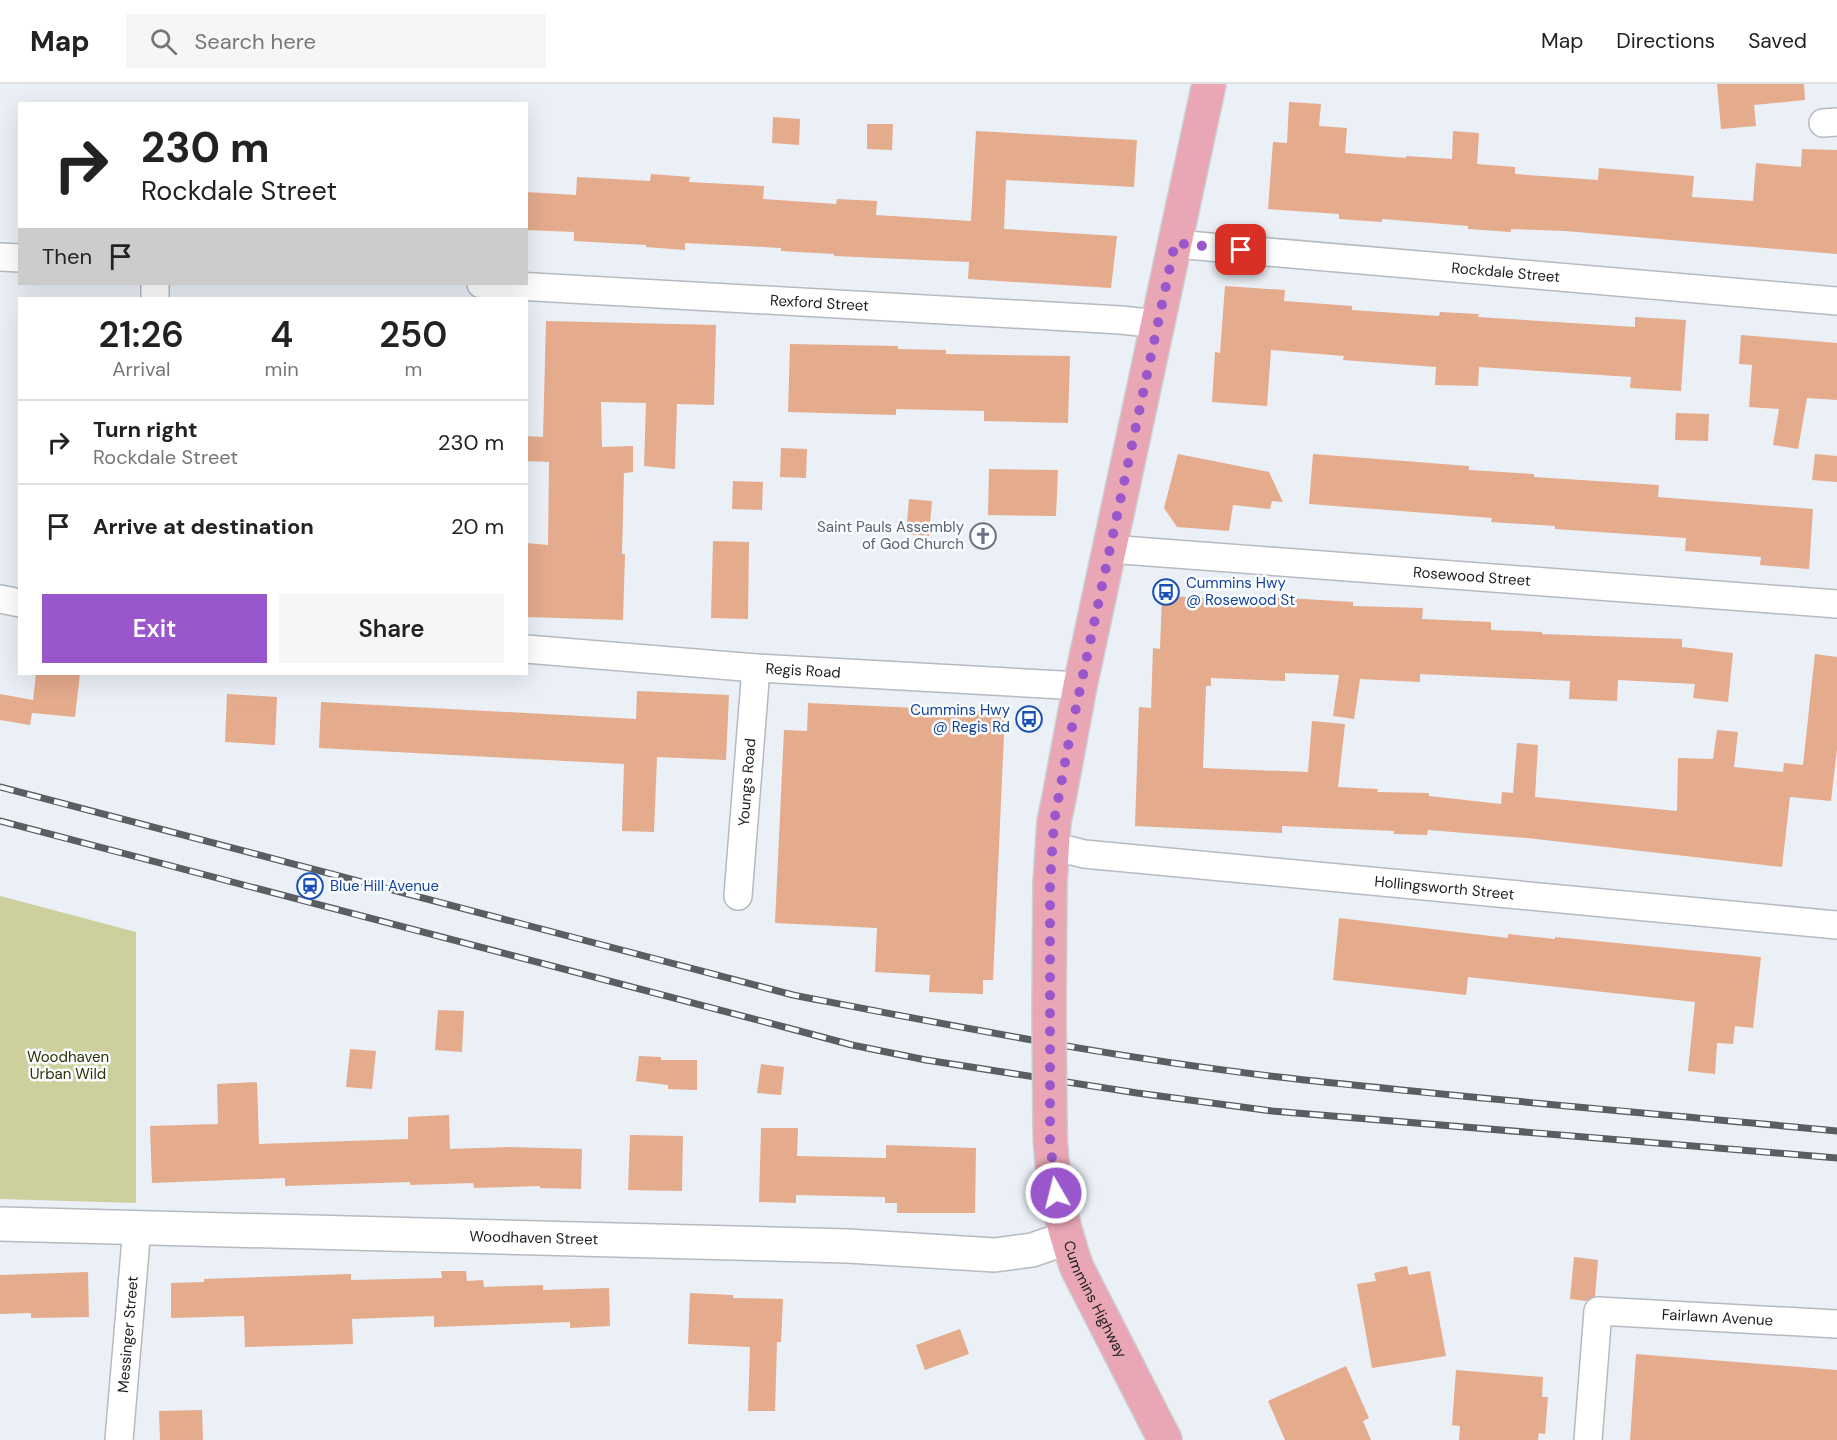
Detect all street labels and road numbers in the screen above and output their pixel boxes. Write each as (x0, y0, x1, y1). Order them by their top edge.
street label: Rockdale Street (1451, 258, 1561, 287)
street label: Rexford Street (769, 290, 870, 316)
street label: Rosewood Street (1412, 562, 1532, 591)
street label: Regis Road (765, 659, 841, 683)
street label: Youngs Road (734, 738, 760, 827)
street label: Hollingsworth Street (1374, 871, 1515, 905)
street label: Woodhaven Street (469, 1226, 599, 1250)
street label: Cummins Highway (1059, 1238, 1132, 1362)
street label: Messinger Street (113, 1275, 143, 1394)
street label: Fairlawn Avenue (1661, 1304, 1774, 1331)

